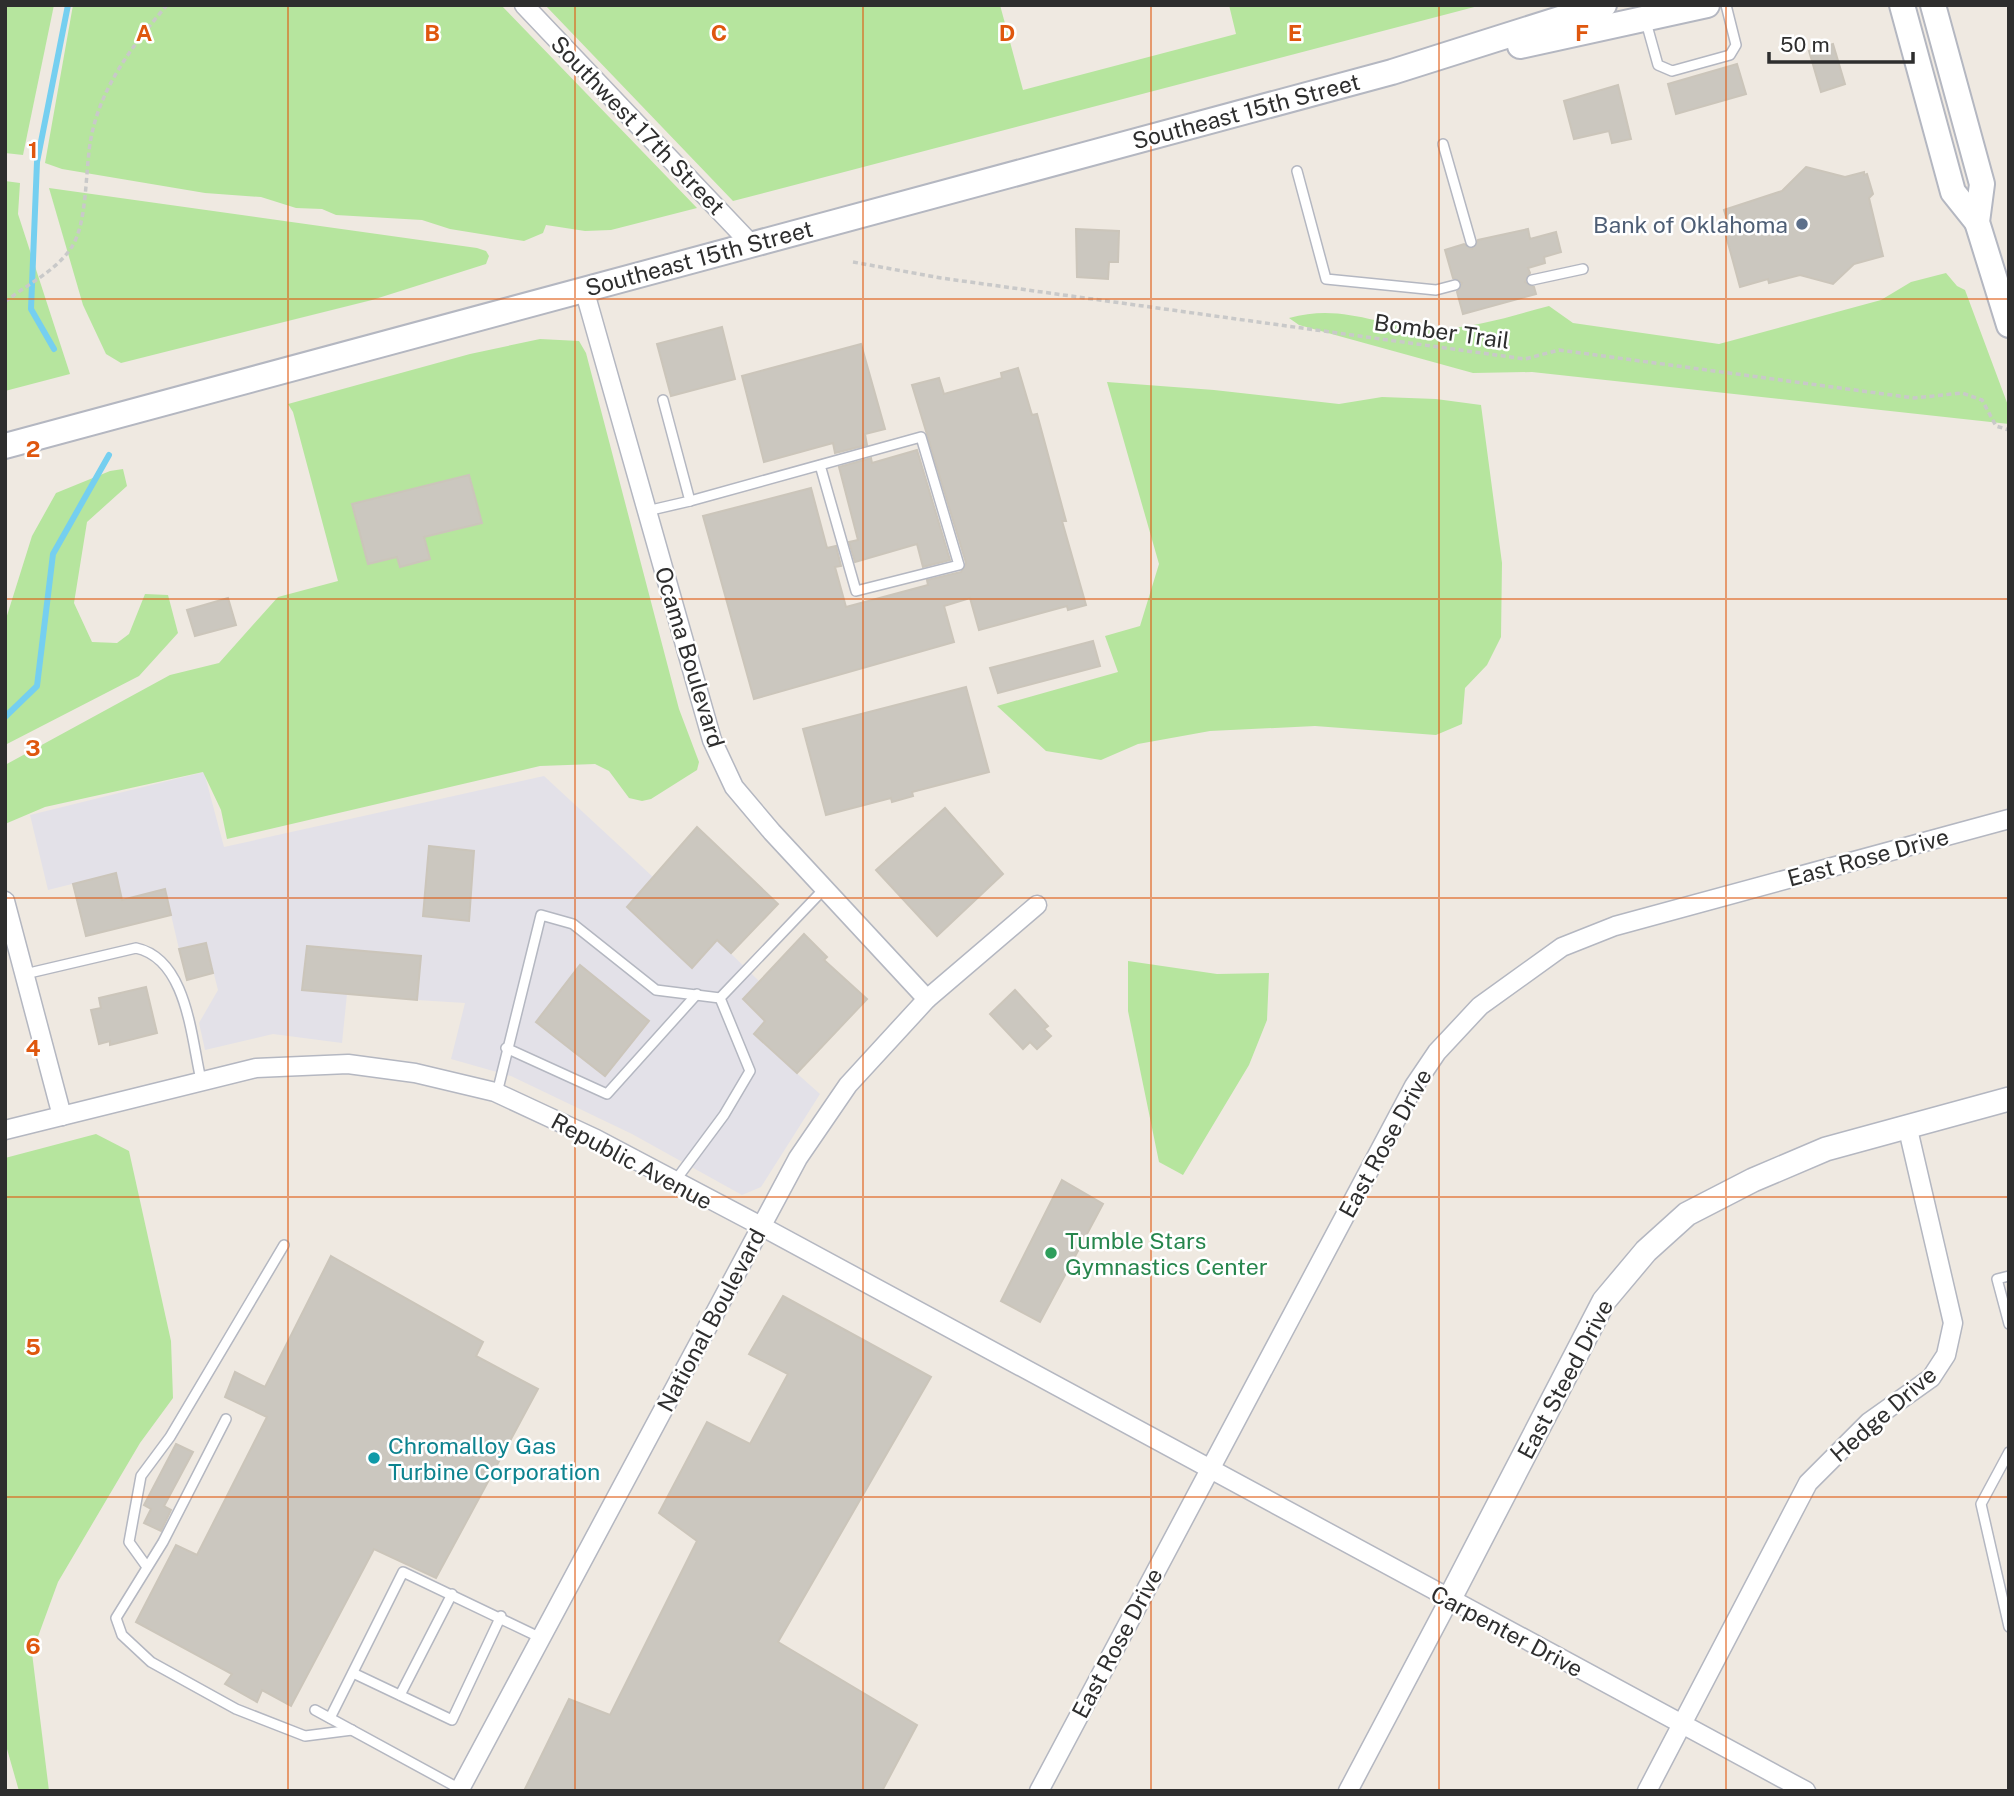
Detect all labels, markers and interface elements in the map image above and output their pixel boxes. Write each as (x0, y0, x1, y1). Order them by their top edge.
text: A (136, 19, 153, 46)
text: B (424, 19, 440, 46)
text: C (711, 19, 727, 46)
text: D (999, 19, 1015, 46)
text: E (1288, 19, 1302, 46)
text: F (1575, 19, 1589, 46)
scale bar (1769, 21, 1912, 65)
street label: Southwest 17th Street (546, 30, 730, 220)
text: 50 m (1780, 32, 1830, 57)
street label: Southeast 15th Street (1129, 68, 1363, 154)
text: 1 (28, 136, 38, 163)
place label: Bank of Oklahoma (1593, 211, 1788, 238)
street label: Southeast 15th Street (582, 215, 816, 301)
marker: Bank of Oklahoma (1794, 216, 1810, 232)
street label: Bomber Trail (1372, 308, 1512, 354)
text: 2 (26, 435, 40, 462)
street label: Ocama Boulevard (650, 563, 730, 751)
text: 3 (25, 734, 41, 761)
street label: East Rose Drive (1784, 822, 1952, 892)
text: 4 (25, 1034, 41, 1061)
street label: East Rose Drive (1333, 1064, 1437, 1222)
street label: Republic Avenue (547, 1107, 717, 1215)
street label: National Boulevard (651, 1224, 771, 1416)
place label: Tumble Stars Gymnastics Center (1065, 1227, 1268, 1280)
marker: Tumble Stars Gymnastics Center (1043, 1245, 1059, 1261)
street label: East Steed Drive (1512, 1295, 1618, 1463)
text: 5 (25, 1333, 41, 1360)
street label: Hedge Drive (1824, 1361, 1942, 1467)
place label: Chromalloy Gas Turbine Corporation (388, 1432, 600, 1485)
marker: Chromalloy Gas Turbine Corporation (366, 1450, 382, 1466)
street label: East Rose Drive (1066, 1563, 1168, 1723)
street label: Carpenter Drive (1426, 1580, 1588, 1682)
text: 6 (25, 1632, 41, 1659)

